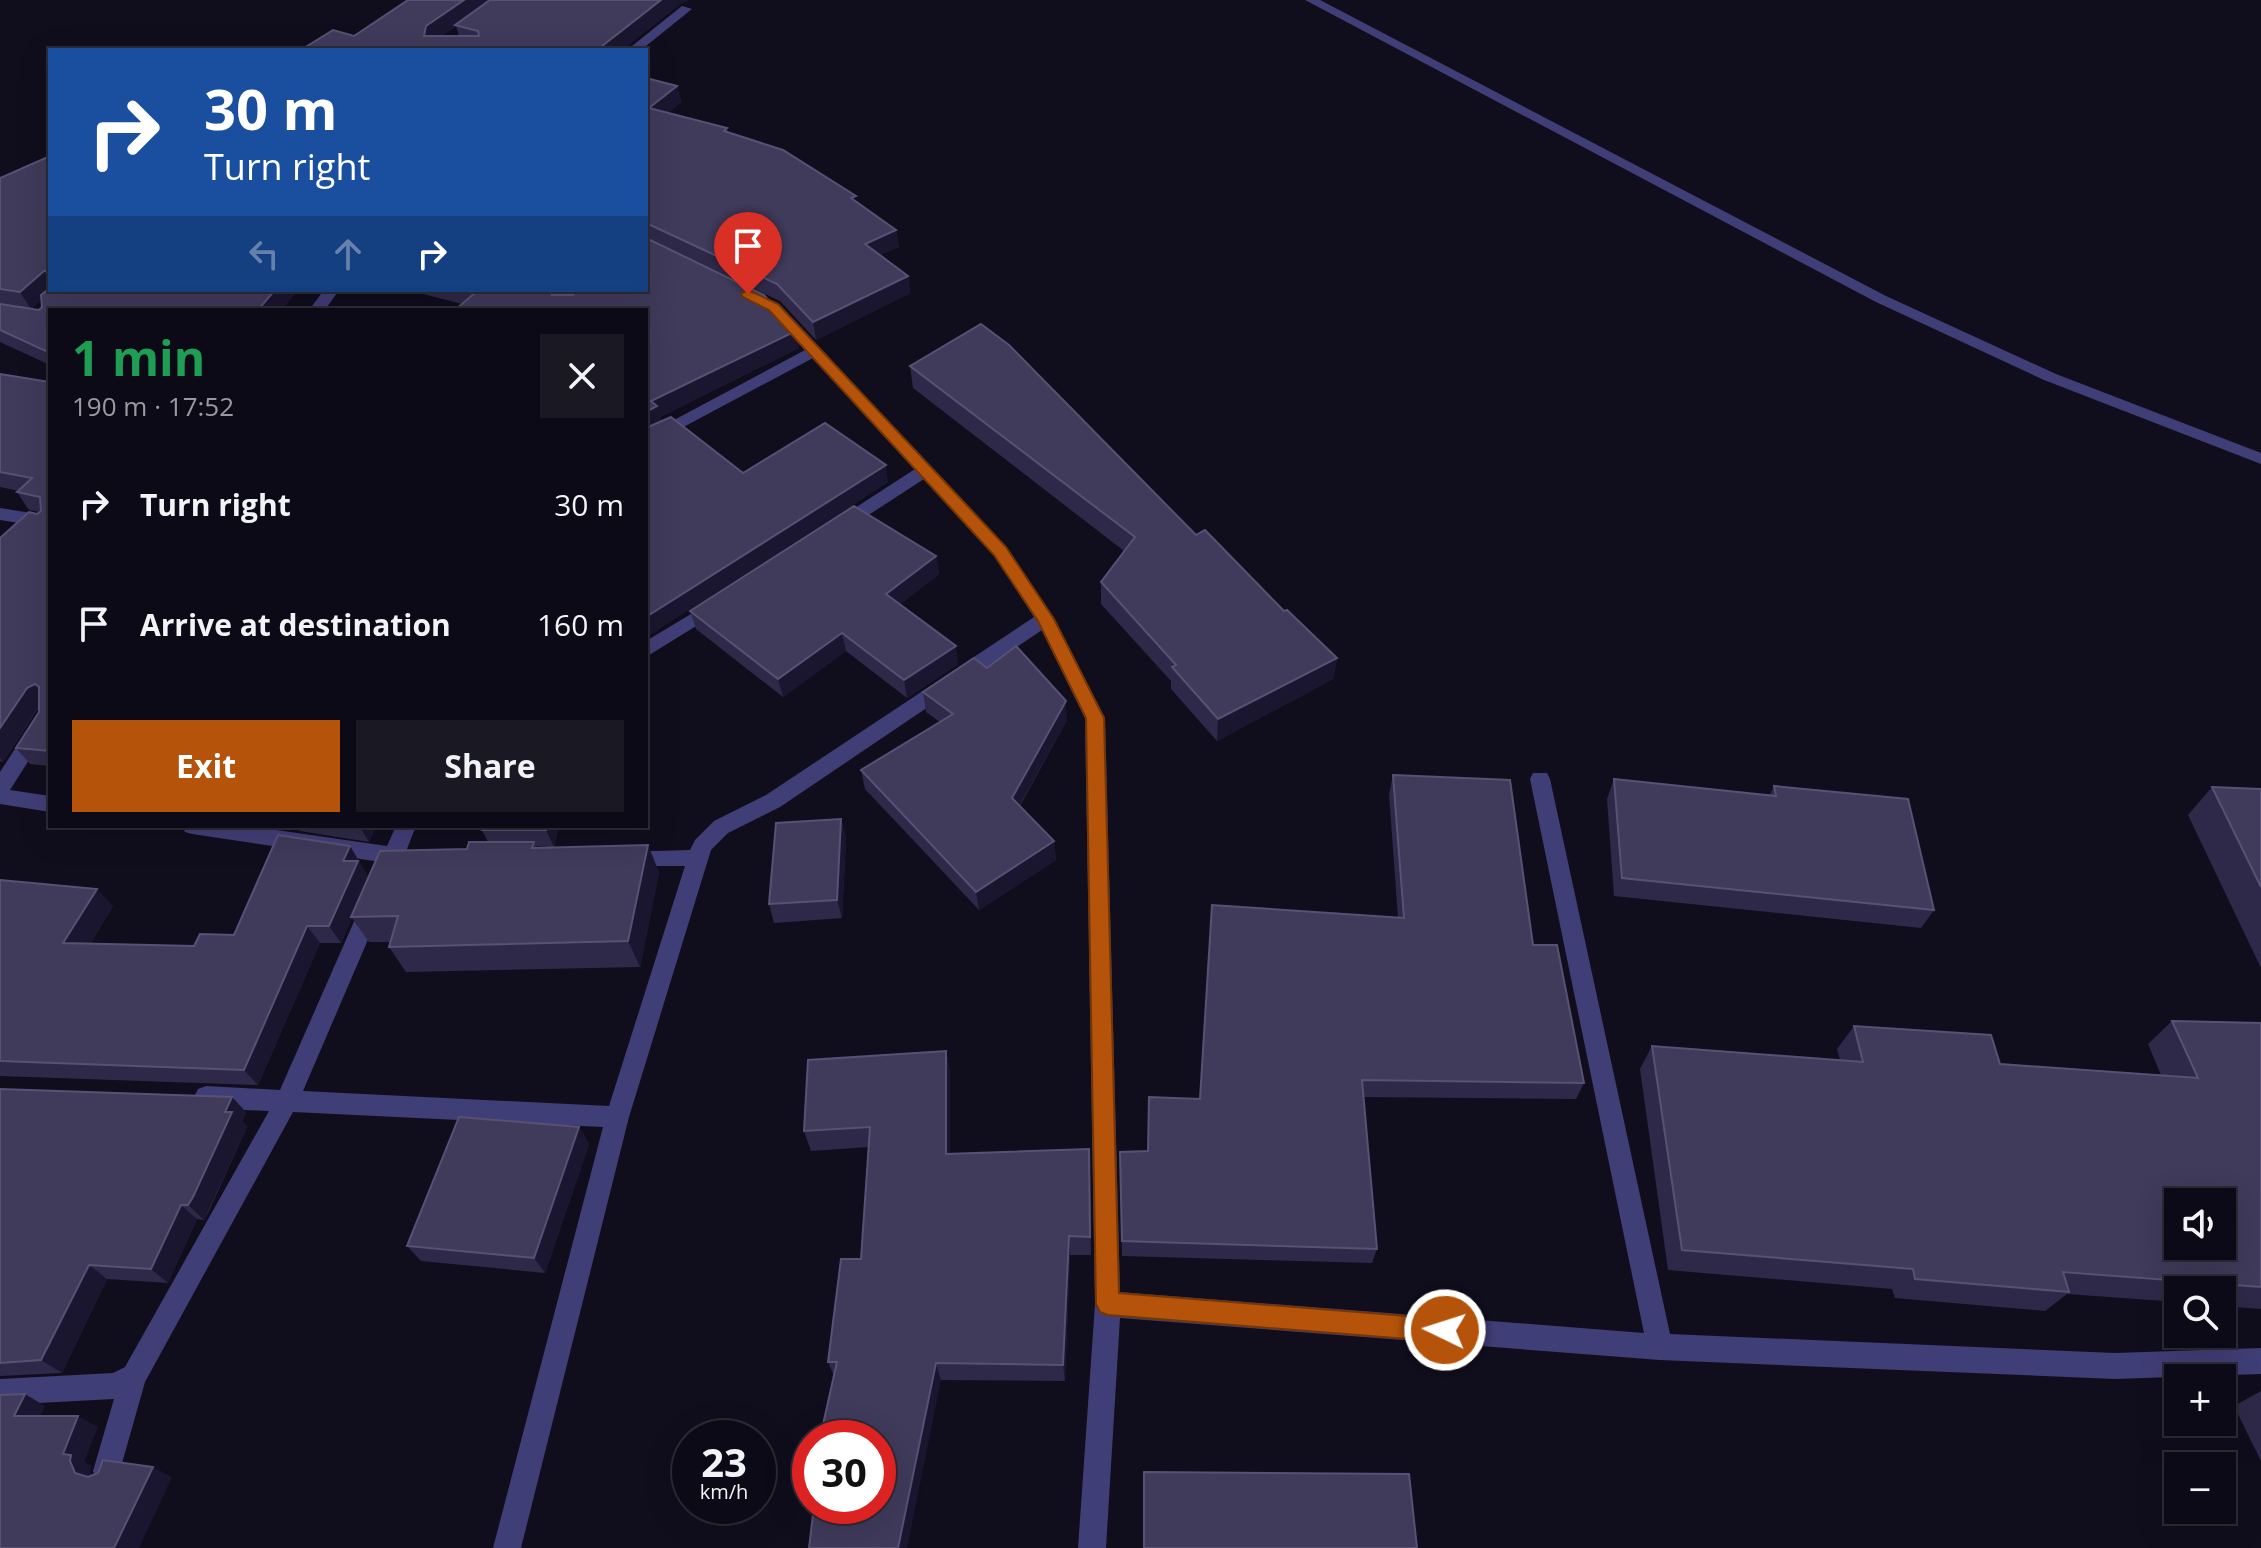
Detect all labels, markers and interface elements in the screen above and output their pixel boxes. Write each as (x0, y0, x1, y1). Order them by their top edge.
text: 30 m (204, 70, 338, 146)
icon: right (72, 80, 176, 184)
text: Turn right (204, 142, 370, 191)
pin (714, 212, 782, 294)
icon: arrive (726, 224, 770, 268)
icon: left (242, 232, 286, 276)
icon: ahead (326, 232, 370, 276)
icon: right (410, 232, 454, 276)
text: 1 min (72, 325, 205, 390)
button: close (540, 334, 624, 418)
text: 190 m · 17:52 (72, 388, 234, 424)
icon: right (72, 482, 116, 526)
text: Turn right (140, 484, 291, 525)
text: 30 m (554, 484, 624, 525)
icon: arrive (72, 602, 116, 646)
text: Arrive at destination (140, 604, 451, 645)
text: 160 m (537, 604, 624, 645)
button: Exit (72, 720, 340, 812)
button: Share (356, 720, 624, 812)
map controls (2164, 1188, 2236, 1524)
button: sound (2164, 1188, 2236, 1260)
button: search (2164, 1276, 2236, 1348)
position arrow (1403, 1288, 1487, 1372)
button: + (2164, 1364, 2236, 1436)
speed limit sign: 30 (792, 1420, 896, 1524)
text: 23 (701, 1434, 747, 1489)
button: − (2164, 1452, 2236, 1524)
text: km/h (700, 1478, 748, 1505)

